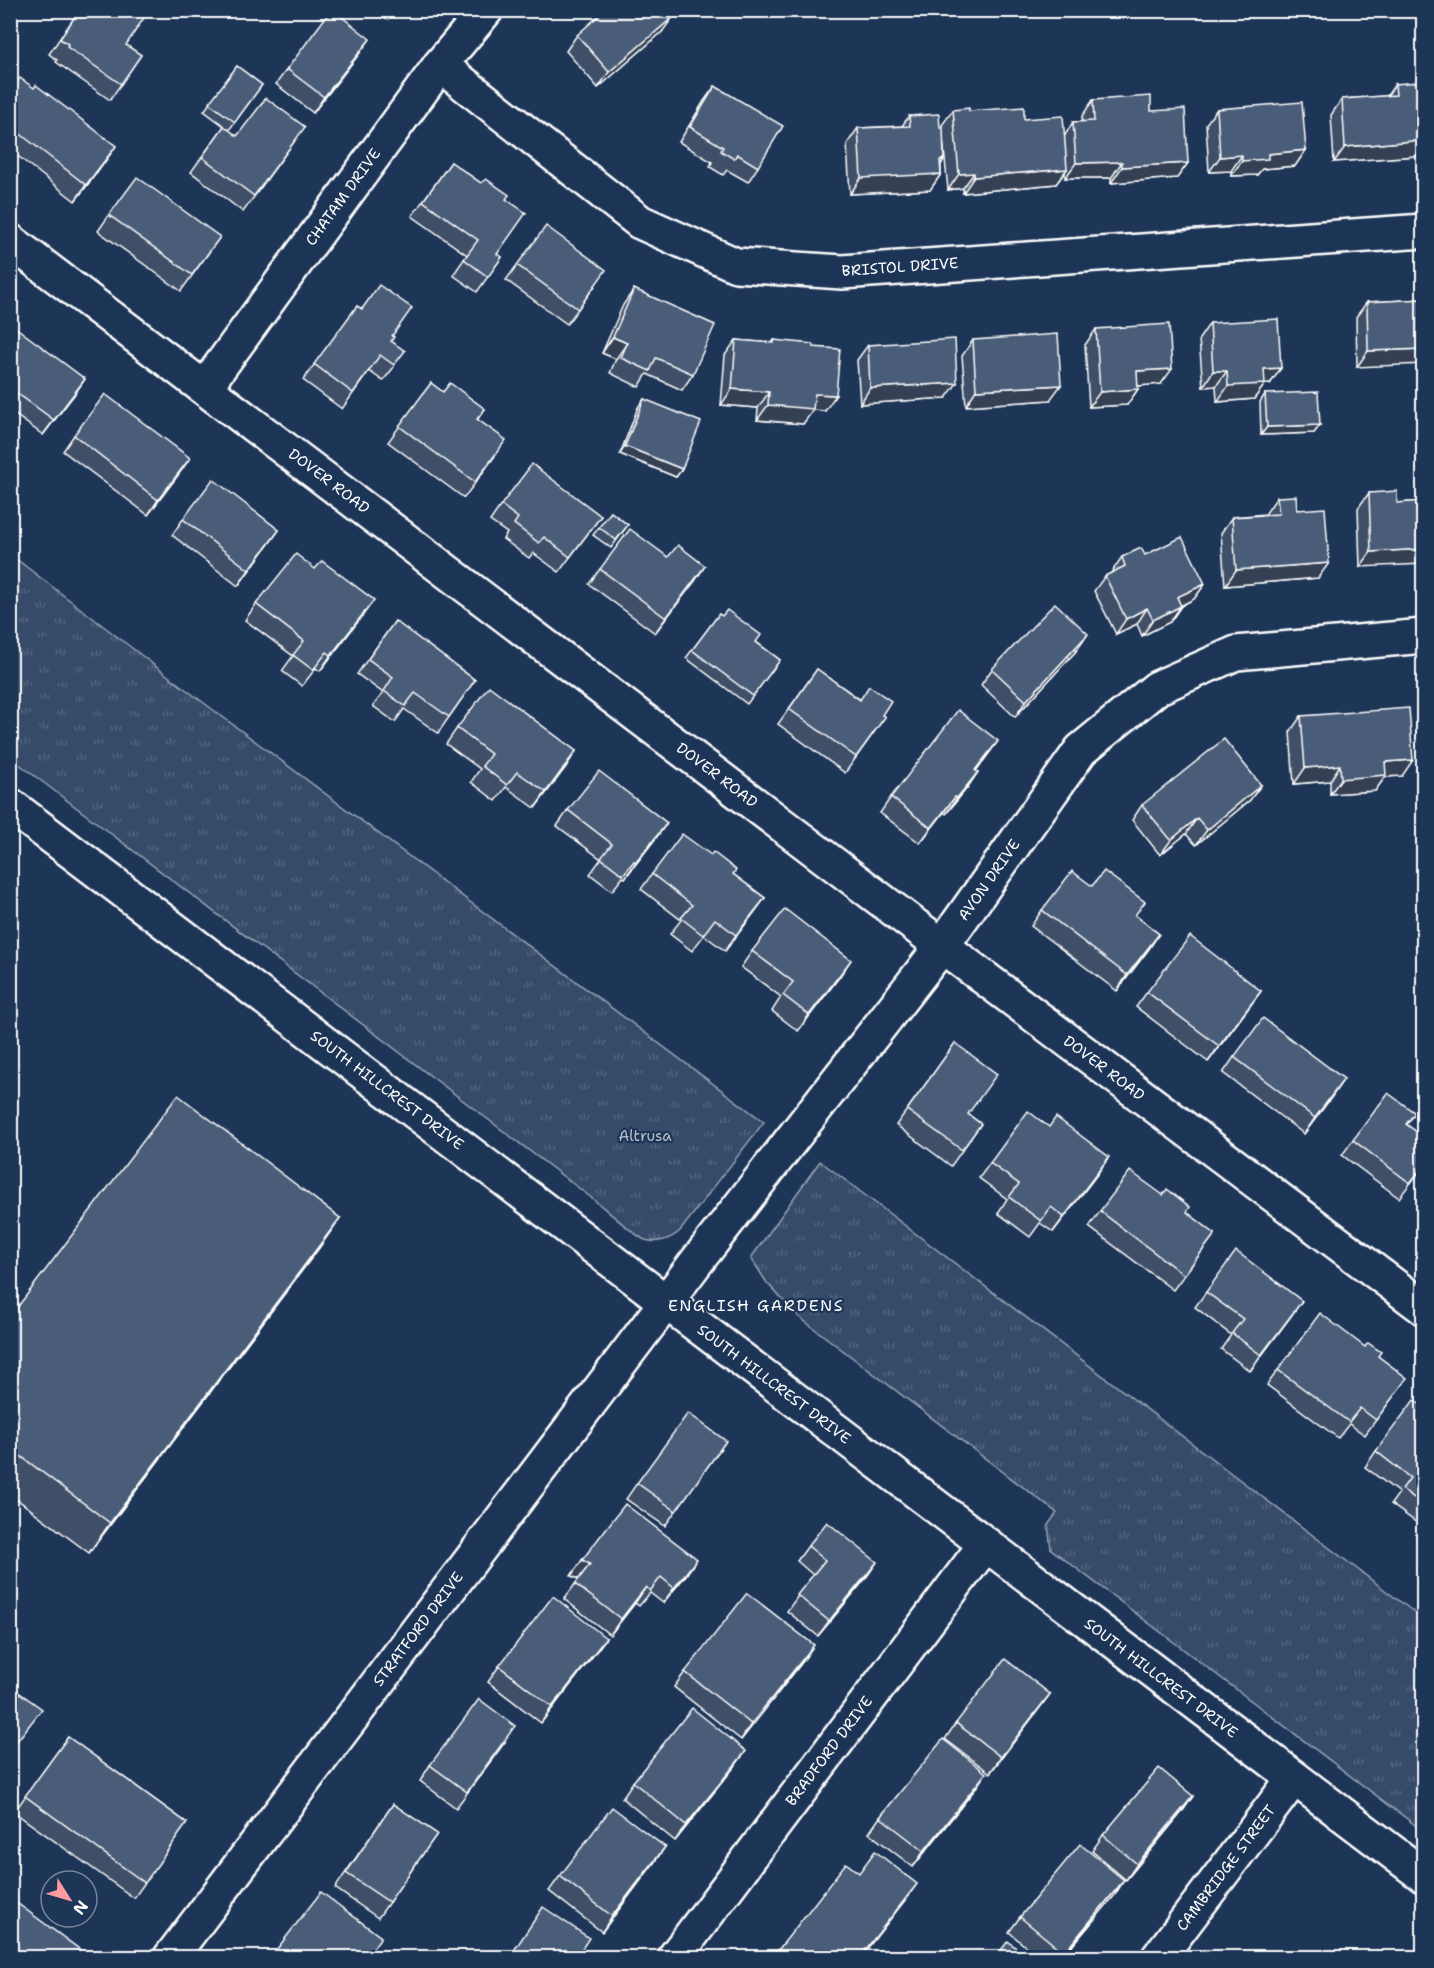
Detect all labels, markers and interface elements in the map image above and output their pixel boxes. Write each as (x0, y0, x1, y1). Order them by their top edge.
street label: CHATAM DRIVE (301, 144, 385, 250)
street label: BRISTOL DRIVE (841, 253, 959, 281)
street label: DOVER ROAD (284, 444, 374, 518)
street label: DOVER ROAD (672, 738, 762, 812)
street label: AVON DRIVE (954, 835, 1024, 925)
street label: SOUTH HILLCREST DRIVE (306, 1026, 468, 1154)
street label: DOVER ROAD (1059, 1031, 1149, 1105)
park label: Altrusa (618, 1126, 672, 1146)
district label: ENGLISH GARDENS (668, 1295, 844, 1316)
street label: SOUTH HILLCREST DRIVE (693, 1320, 855, 1448)
street label: STRATFORD DRIVE (368, 1568, 468, 1690)
street label: SOUTH HILLCREST DRIVE (1080, 1614, 1242, 1742)
street label: BRADFORD DRIVE (781, 1692, 877, 1810)
street label: CAMBRIDGE STREET (1172, 1801, 1280, 1935)
north arrow (39, 1869, 99, 1929)
text: N (68, 1896, 93, 1919)

